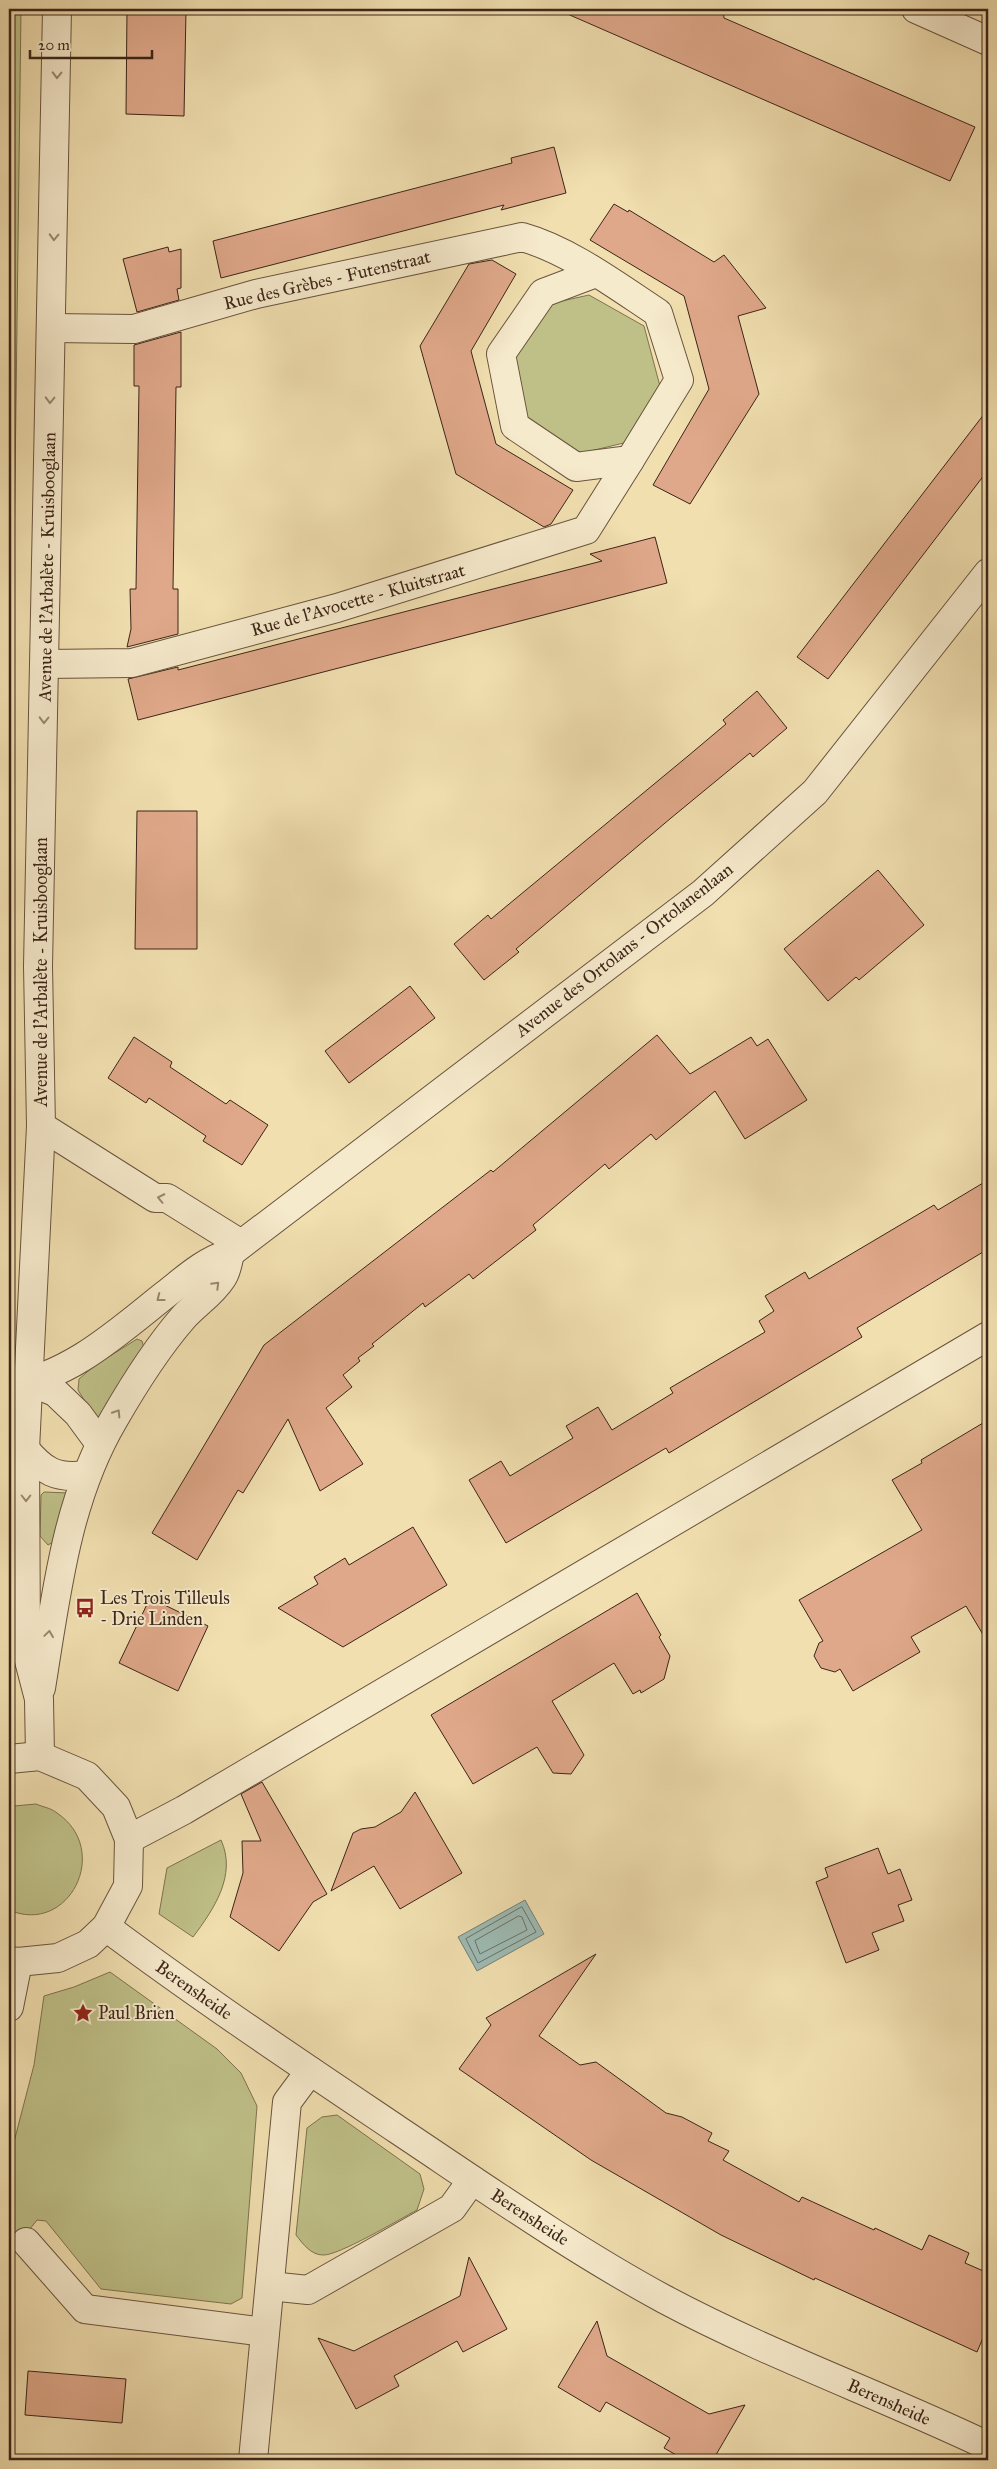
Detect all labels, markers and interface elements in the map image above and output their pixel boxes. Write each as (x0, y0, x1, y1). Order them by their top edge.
scale bar (30, 28, 152, 60)
text: 20 m (38, 36, 70, 54)
one-way arrow (52, 72, 62, 79)
one-way arrow (48, 234, 59, 242)
street label: Rue des Grèbes - Futenstraat (221, 245, 433, 315)
one-way arrow (45, 396, 55, 404)
street label: Avenue de l'Arbalète - Kruisbooglaan (34, 432, 61, 703)
street label: Rue de l'Avocette - Kluitstraat (248, 559, 468, 641)
one-way arrow (39, 716, 49, 724)
street label: Avenue de l'Arbalète - Kruisbooglaan (30, 837, 53, 1108)
street label: Avenue des Ortolans - Ortolanenlaan (510, 858, 737, 1042)
one-way arrow (157, 1193, 165, 1204)
one-way arrow (210, 1282, 219, 1291)
one-way arrow (157, 1293, 166, 1301)
one-way arrow (111, 1410, 121, 1419)
one-way arrow (21, 1494, 31, 1502)
place label: Les Trois Tilleuls - Drie Linden (100, 1587, 230, 1630)
bus stop icon: Les Trois Tilleuls - Drie Linden (74, 1597, 96, 1619)
one-way arrow (44, 1629, 54, 1638)
street label: Berensheide (151, 1956, 237, 2024)
place icon: Paul Brien (72, 2002, 94, 2024)
place label: Paul Brien (98, 2002, 175, 2024)
street label: Berensheide (487, 2184, 573, 2250)
street label: Berensheide (844, 2374, 934, 2430)

